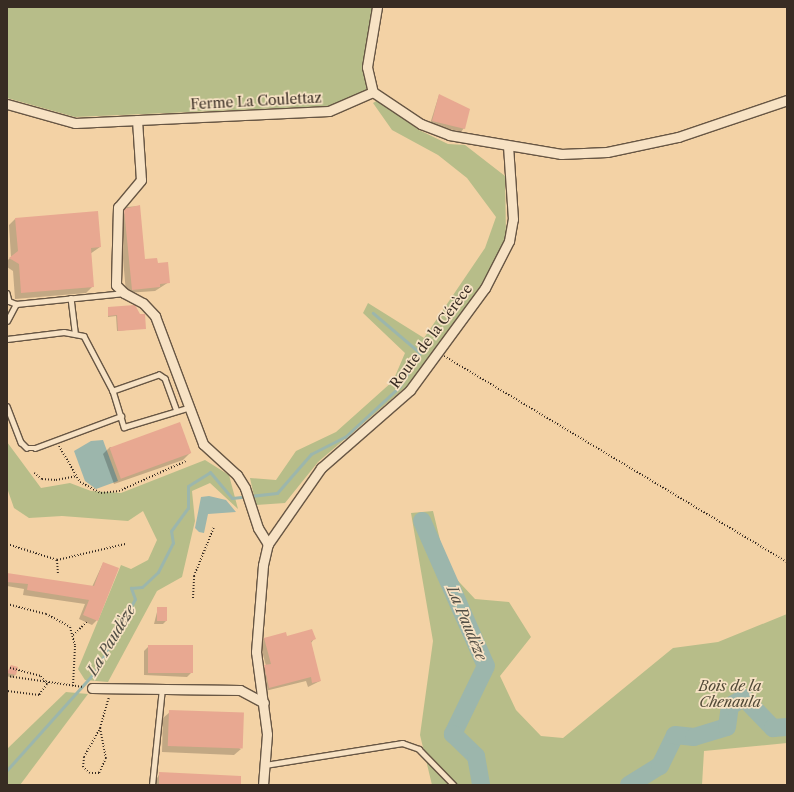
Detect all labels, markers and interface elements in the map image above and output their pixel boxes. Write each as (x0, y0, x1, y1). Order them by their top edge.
street label: Ferme La Coulettaz (190, 89, 322, 113)
street label: Route de la Cérèce (386, 280, 476, 392)
water label: La Paudèze (443, 583, 491, 663)
water label: La Paudèze (83, 601, 139, 679)
park label: Bois de la Chenaula (699, 678, 761, 710)

